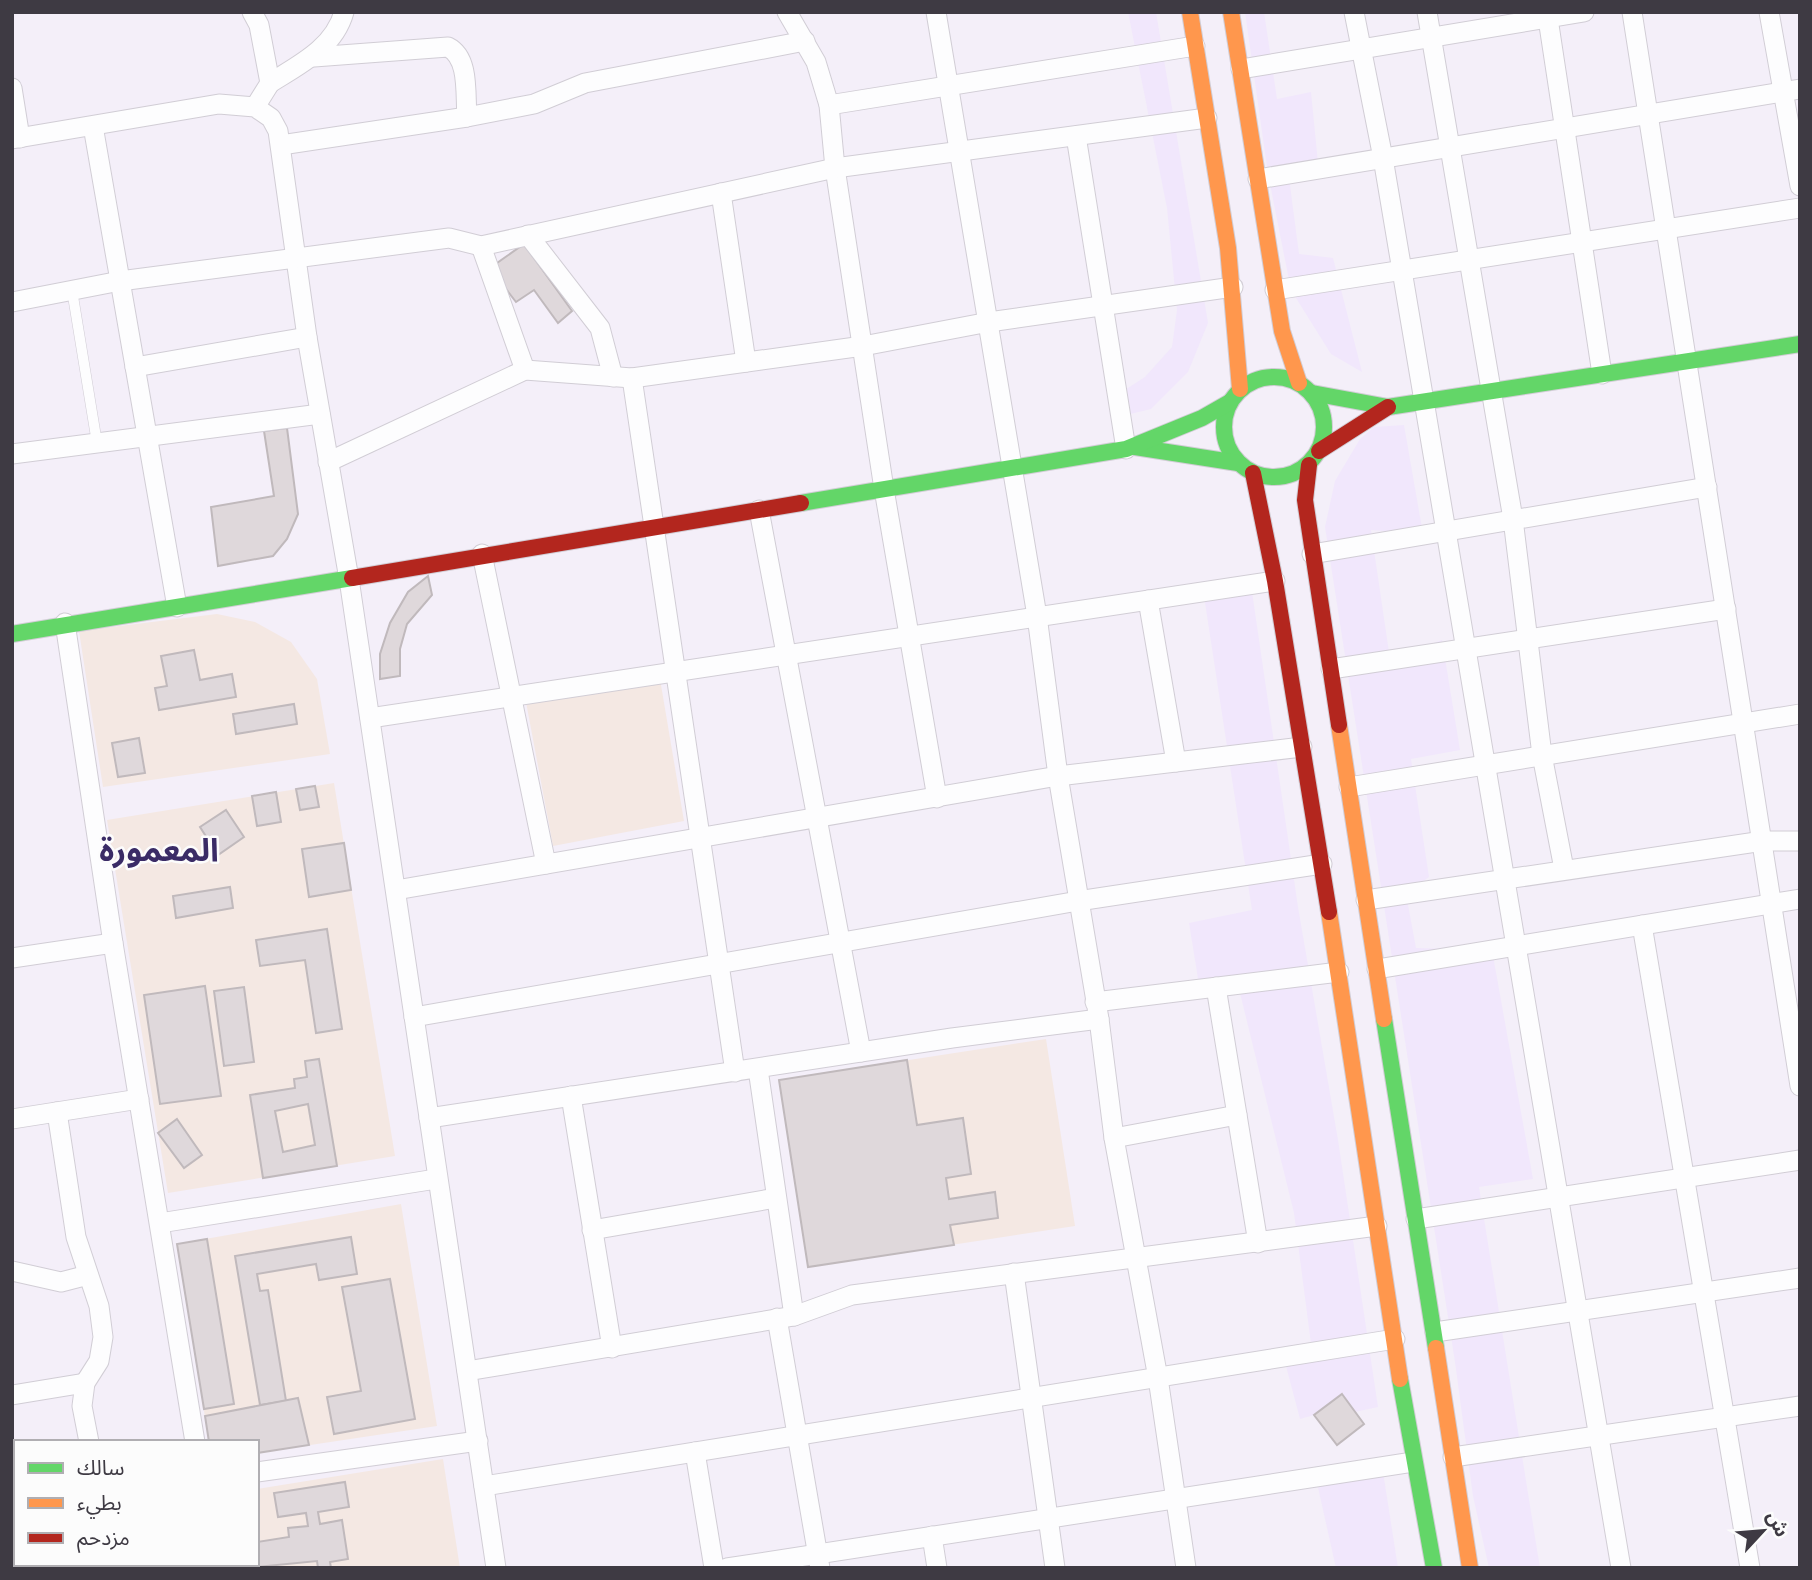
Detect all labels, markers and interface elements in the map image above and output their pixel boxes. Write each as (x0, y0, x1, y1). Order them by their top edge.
district label: المعمورة (99, 830, 219, 869)
legend (14, 1440, 259, 1566)
text: سالك (77, 1455, 124, 1480)
text: بطيء (77, 1490, 122, 1519)
north arrow (1728, 1496, 1798, 1566)
text: ش (1762, 1507, 1794, 1541)
text: مزدحم (77, 1525, 130, 1553)

